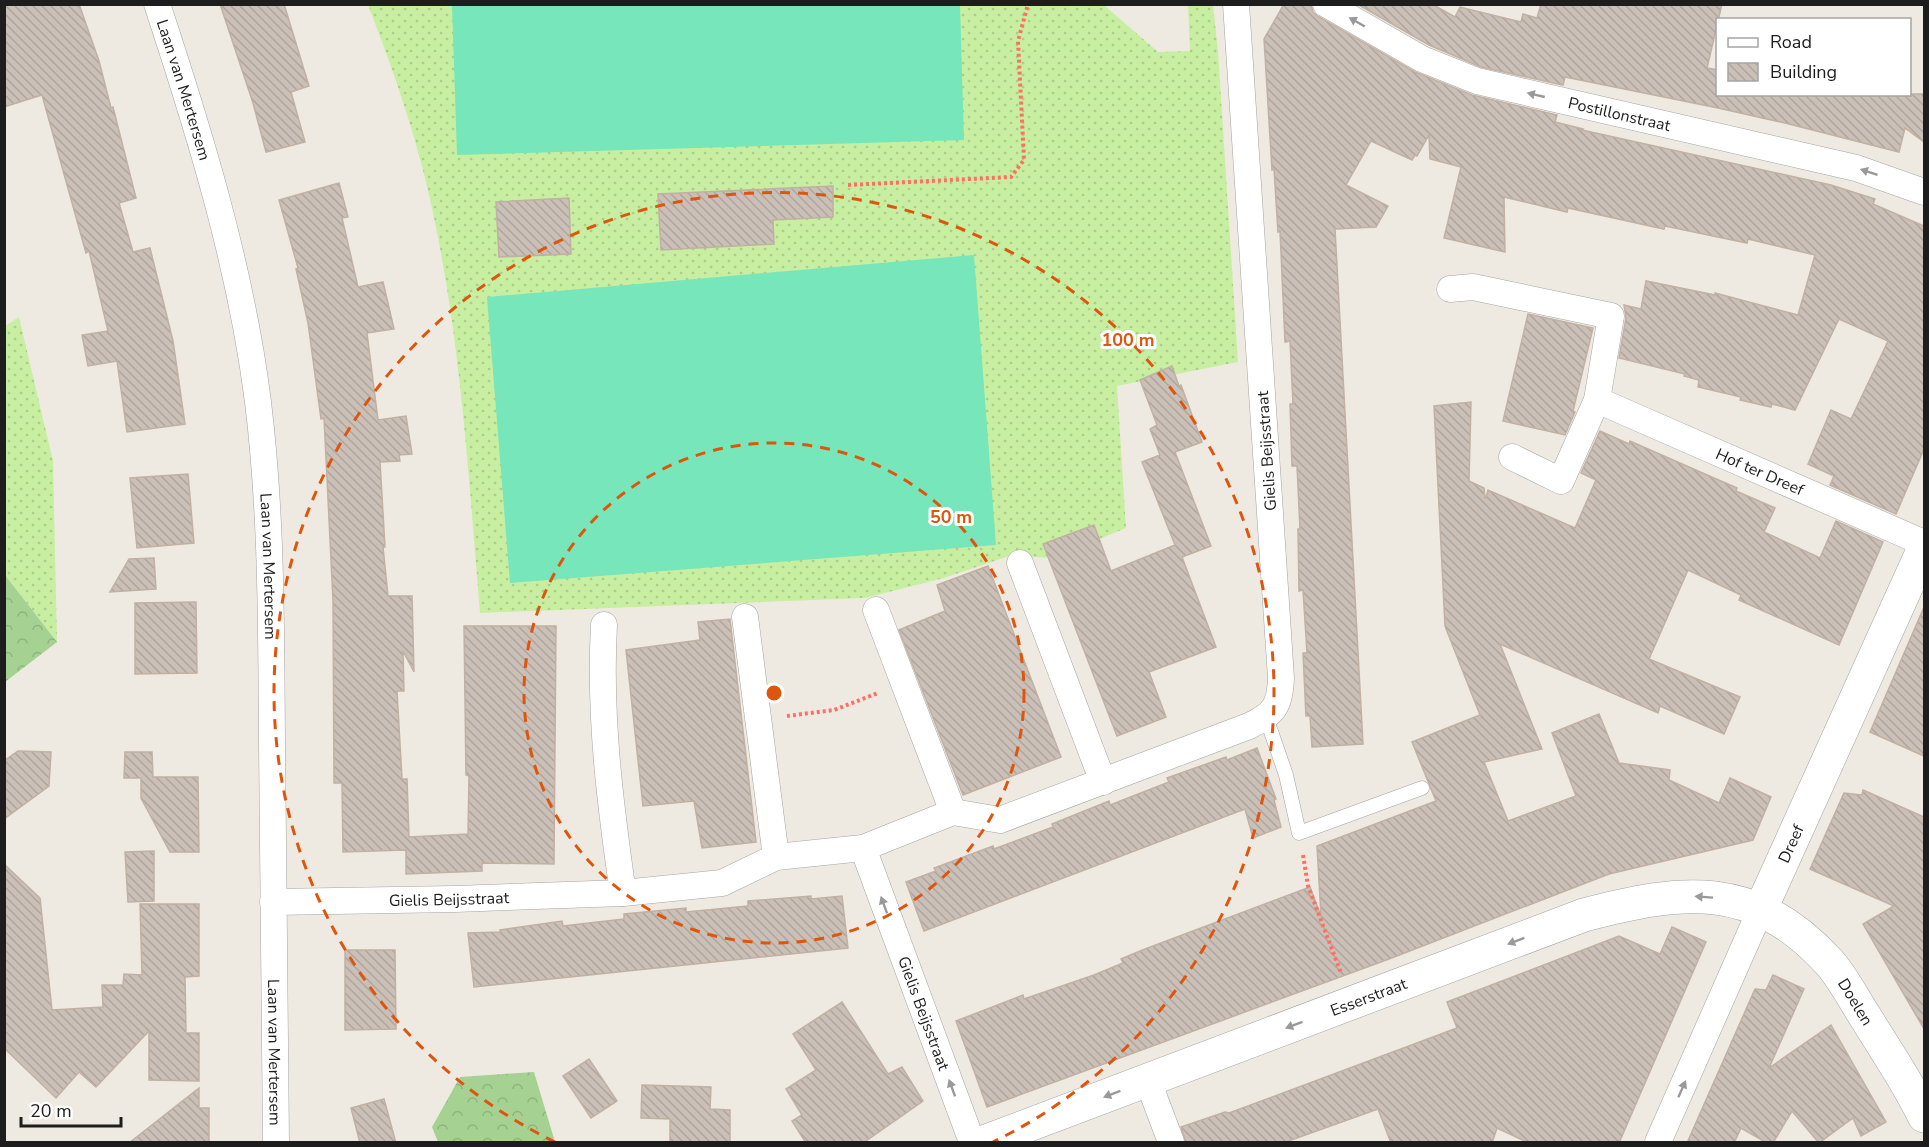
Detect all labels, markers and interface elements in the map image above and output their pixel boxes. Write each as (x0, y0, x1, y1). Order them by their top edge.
street label: Laan van Mertersem (151, 17, 215, 163)
one-way arrow (1348, 17, 1365, 27)
legend (1716, 18, 1911, 96)
text: Road (1770, 30, 1812, 54)
text: Building (1770, 60, 1837, 84)
one-way arrow (1527, 89, 1546, 99)
street label: Postillonstraat (1566, 92, 1673, 137)
one-way arrow (1860, 167, 1878, 177)
text: 100 m (1101, 328, 1155, 352)
street label: Gielis Beijsstraat (1252, 390, 1282, 512)
street label: Hof ter Dreef (1712, 443, 1808, 501)
street label: Laan van Mertersem (254, 492, 281, 640)
text: 50 m (930, 505, 972, 529)
centre of rings (764, 683, 784, 703)
street label: Dreef (1773, 821, 1810, 867)
street label: Gielis Beijsstraat (389, 887, 510, 912)
one-way arrow (1694, 892, 1713, 901)
one-way arrow (878, 896, 888, 914)
one-way arrow (1507, 937, 1525, 946)
street label: Gielis Beijsstraat (892, 953, 955, 1074)
street label: Esserstraat (1327, 973, 1411, 1022)
street label: Doelen (1832, 974, 1878, 1030)
street label: Laan van Mertersem (262, 979, 286, 1126)
one-way arrow (1285, 1021, 1303, 1030)
one-way arrow (946, 1079, 956, 1097)
one-way arrow (1678, 1080, 1687, 1098)
scale bar (21, 1090, 122, 1128)
one-way arrow (1103, 1090, 1121, 1100)
text: 20 m (30, 1099, 72, 1123)

